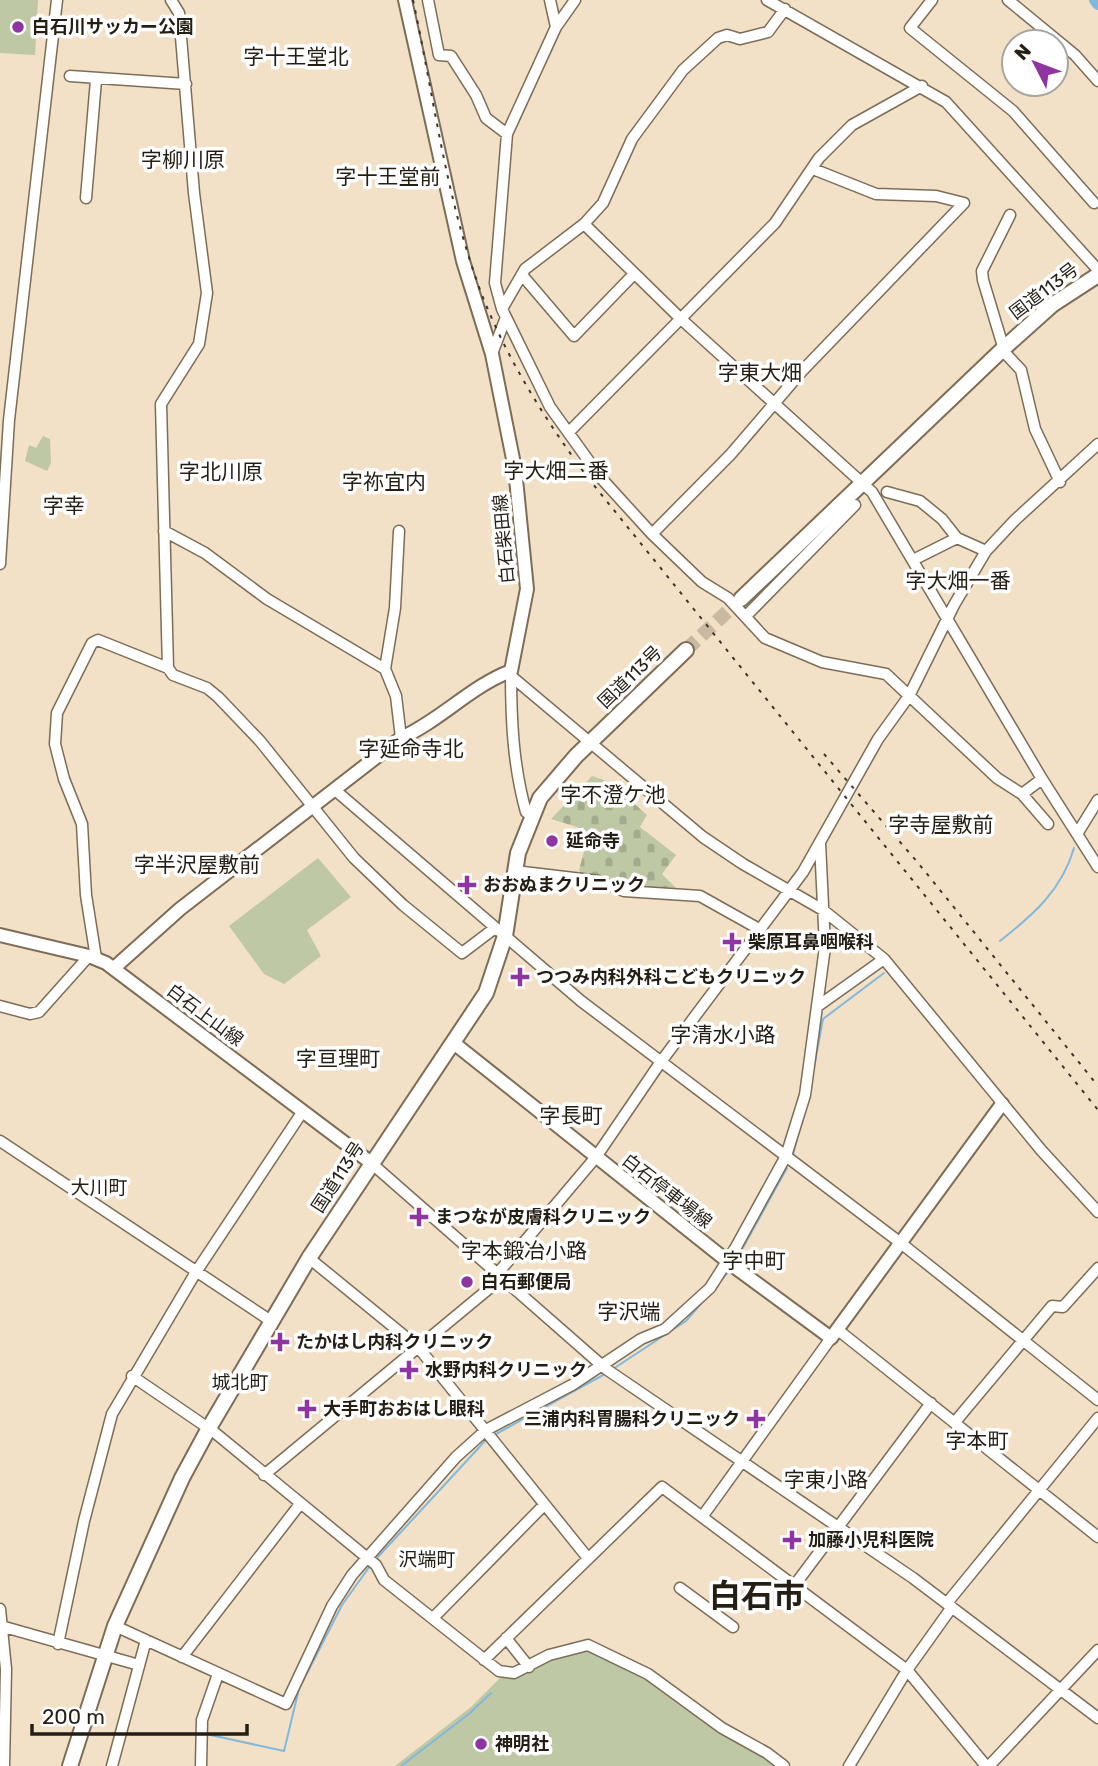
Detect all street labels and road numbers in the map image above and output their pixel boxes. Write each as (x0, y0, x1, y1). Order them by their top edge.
street label: 国道113号 (1005, 258, 1083, 324)
street label: 白石柴田線 (489, 493, 519, 585)
street label: 国道113号 (594, 641, 666, 713)
street label: 白石上山線 (162, 979, 248, 1051)
street label: 国道113号 (307, 1137, 369, 1217)
street label: 白石停車場線 (618, 1149, 716, 1233)

